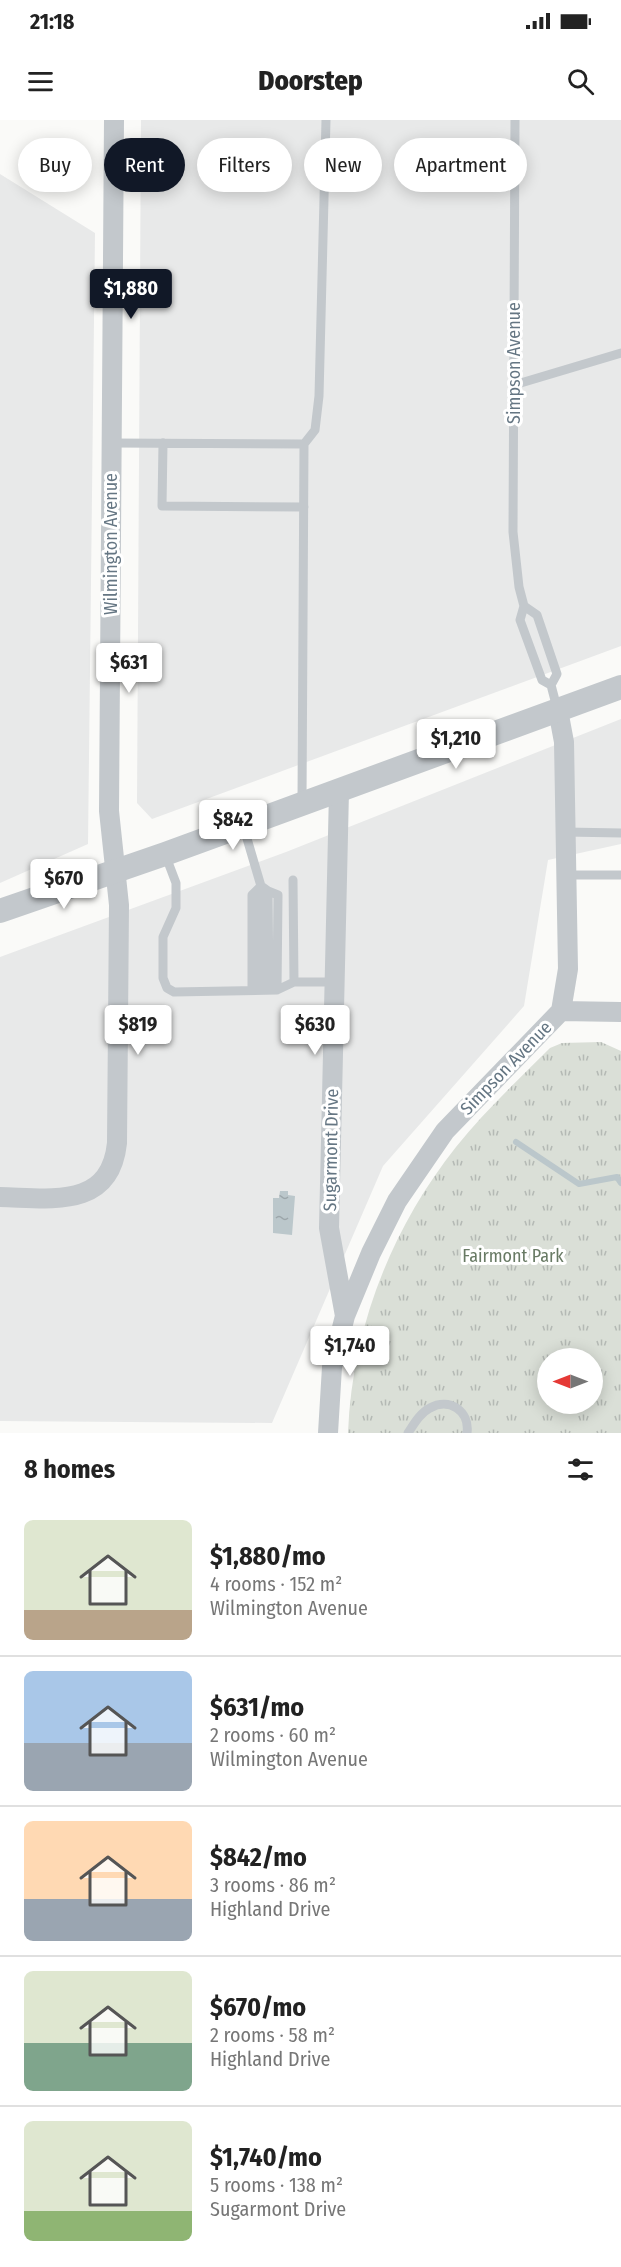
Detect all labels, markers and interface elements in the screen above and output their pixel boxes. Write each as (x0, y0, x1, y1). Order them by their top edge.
text: 21:18 (30, 8, 74, 35)
icon: menu (24, 65, 57, 98)
text: Doorstep (258, 65, 363, 97)
icon: search (564, 65, 597, 98)
chip: Buy (18, 138, 92, 192)
chip: Rent (104, 138, 185, 192)
chip: Filters (197, 138, 292, 192)
chip: New (304, 138, 382, 192)
chip: Apartment (394, 138, 527, 192)
pin: $1,880 (82, 269, 180, 320)
text: $1,880 (104, 276, 158, 300)
street label: Simpson Avenue (503, 302, 525, 424)
street label: Wilmington Avenue (100, 473, 122, 615)
pin: $631 (93, 643, 165, 694)
text: $631 (110, 650, 148, 674)
pin: $1,210 (407, 719, 505, 770)
text: $1,210 (431, 726, 481, 750)
pin: $842 (197, 800, 269, 851)
text: $842 (213, 807, 253, 831)
pin: $670 (28, 859, 100, 910)
text: $670 (44, 866, 84, 890)
pin: $819 (102, 1005, 174, 1056)
pin: $630 (279, 1005, 351, 1056)
text: $819 (119, 1012, 157, 1036)
text: $630 (295, 1012, 335, 1036)
street label: Simpson Avenue (456, 1016, 556, 1119)
street label: Sugarmont Drive (319, 1088, 343, 1211)
park label: Fairmont Park (462, 1245, 564, 1267)
pin: $1,740 (301, 1326, 399, 1377)
text: $1,740 (324, 1333, 376, 1357)
north arrow (537, 1348, 603, 1414)
map controls (537, 1348, 603, 1414)
icon: filters (564, 1453, 597, 1486)
text: 8 homes (24, 1454, 115, 1485)
text: $1,880/mo (210, 1541, 326, 1572)
icon: home (72, 1544, 144, 1616)
text: 4 rooms · 152 m² (210, 1572, 342, 1596)
text: Wilmington Avenue (210, 1596, 368, 1620)
text: $631/mo (210, 1692, 304, 1723)
icon: home (72, 1695, 144, 1767)
text: 2 rooms · 60 m² (210, 1723, 336, 1747)
text: Wilmington Avenue (210, 1747, 368, 1771)
text: $842/mo (210, 1842, 307, 1873)
icon: home (72, 1845, 144, 1917)
text: 3 rooms · 86 m² (210, 1873, 336, 1897)
text: Highland Drive (210, 1897, 330, 1921)
text: $670/mo (210, 1992, 306, 2023)
icon: home (72, 1995, 144, 2067)
text: 2 rooms · 58 m² (210, 2023, 335, 2047)
text: Highland Drive (210, 2047, 330, 2071)
text: $1,740/mo (210, 2142, 322, 2173)
icon: home (72, 2145, 144, 2217)
text: 5 rooms · 138 m² (210, 2173, 343, 2197)
text: Sugarmont Drive (210, 2197, 346, 2221)

